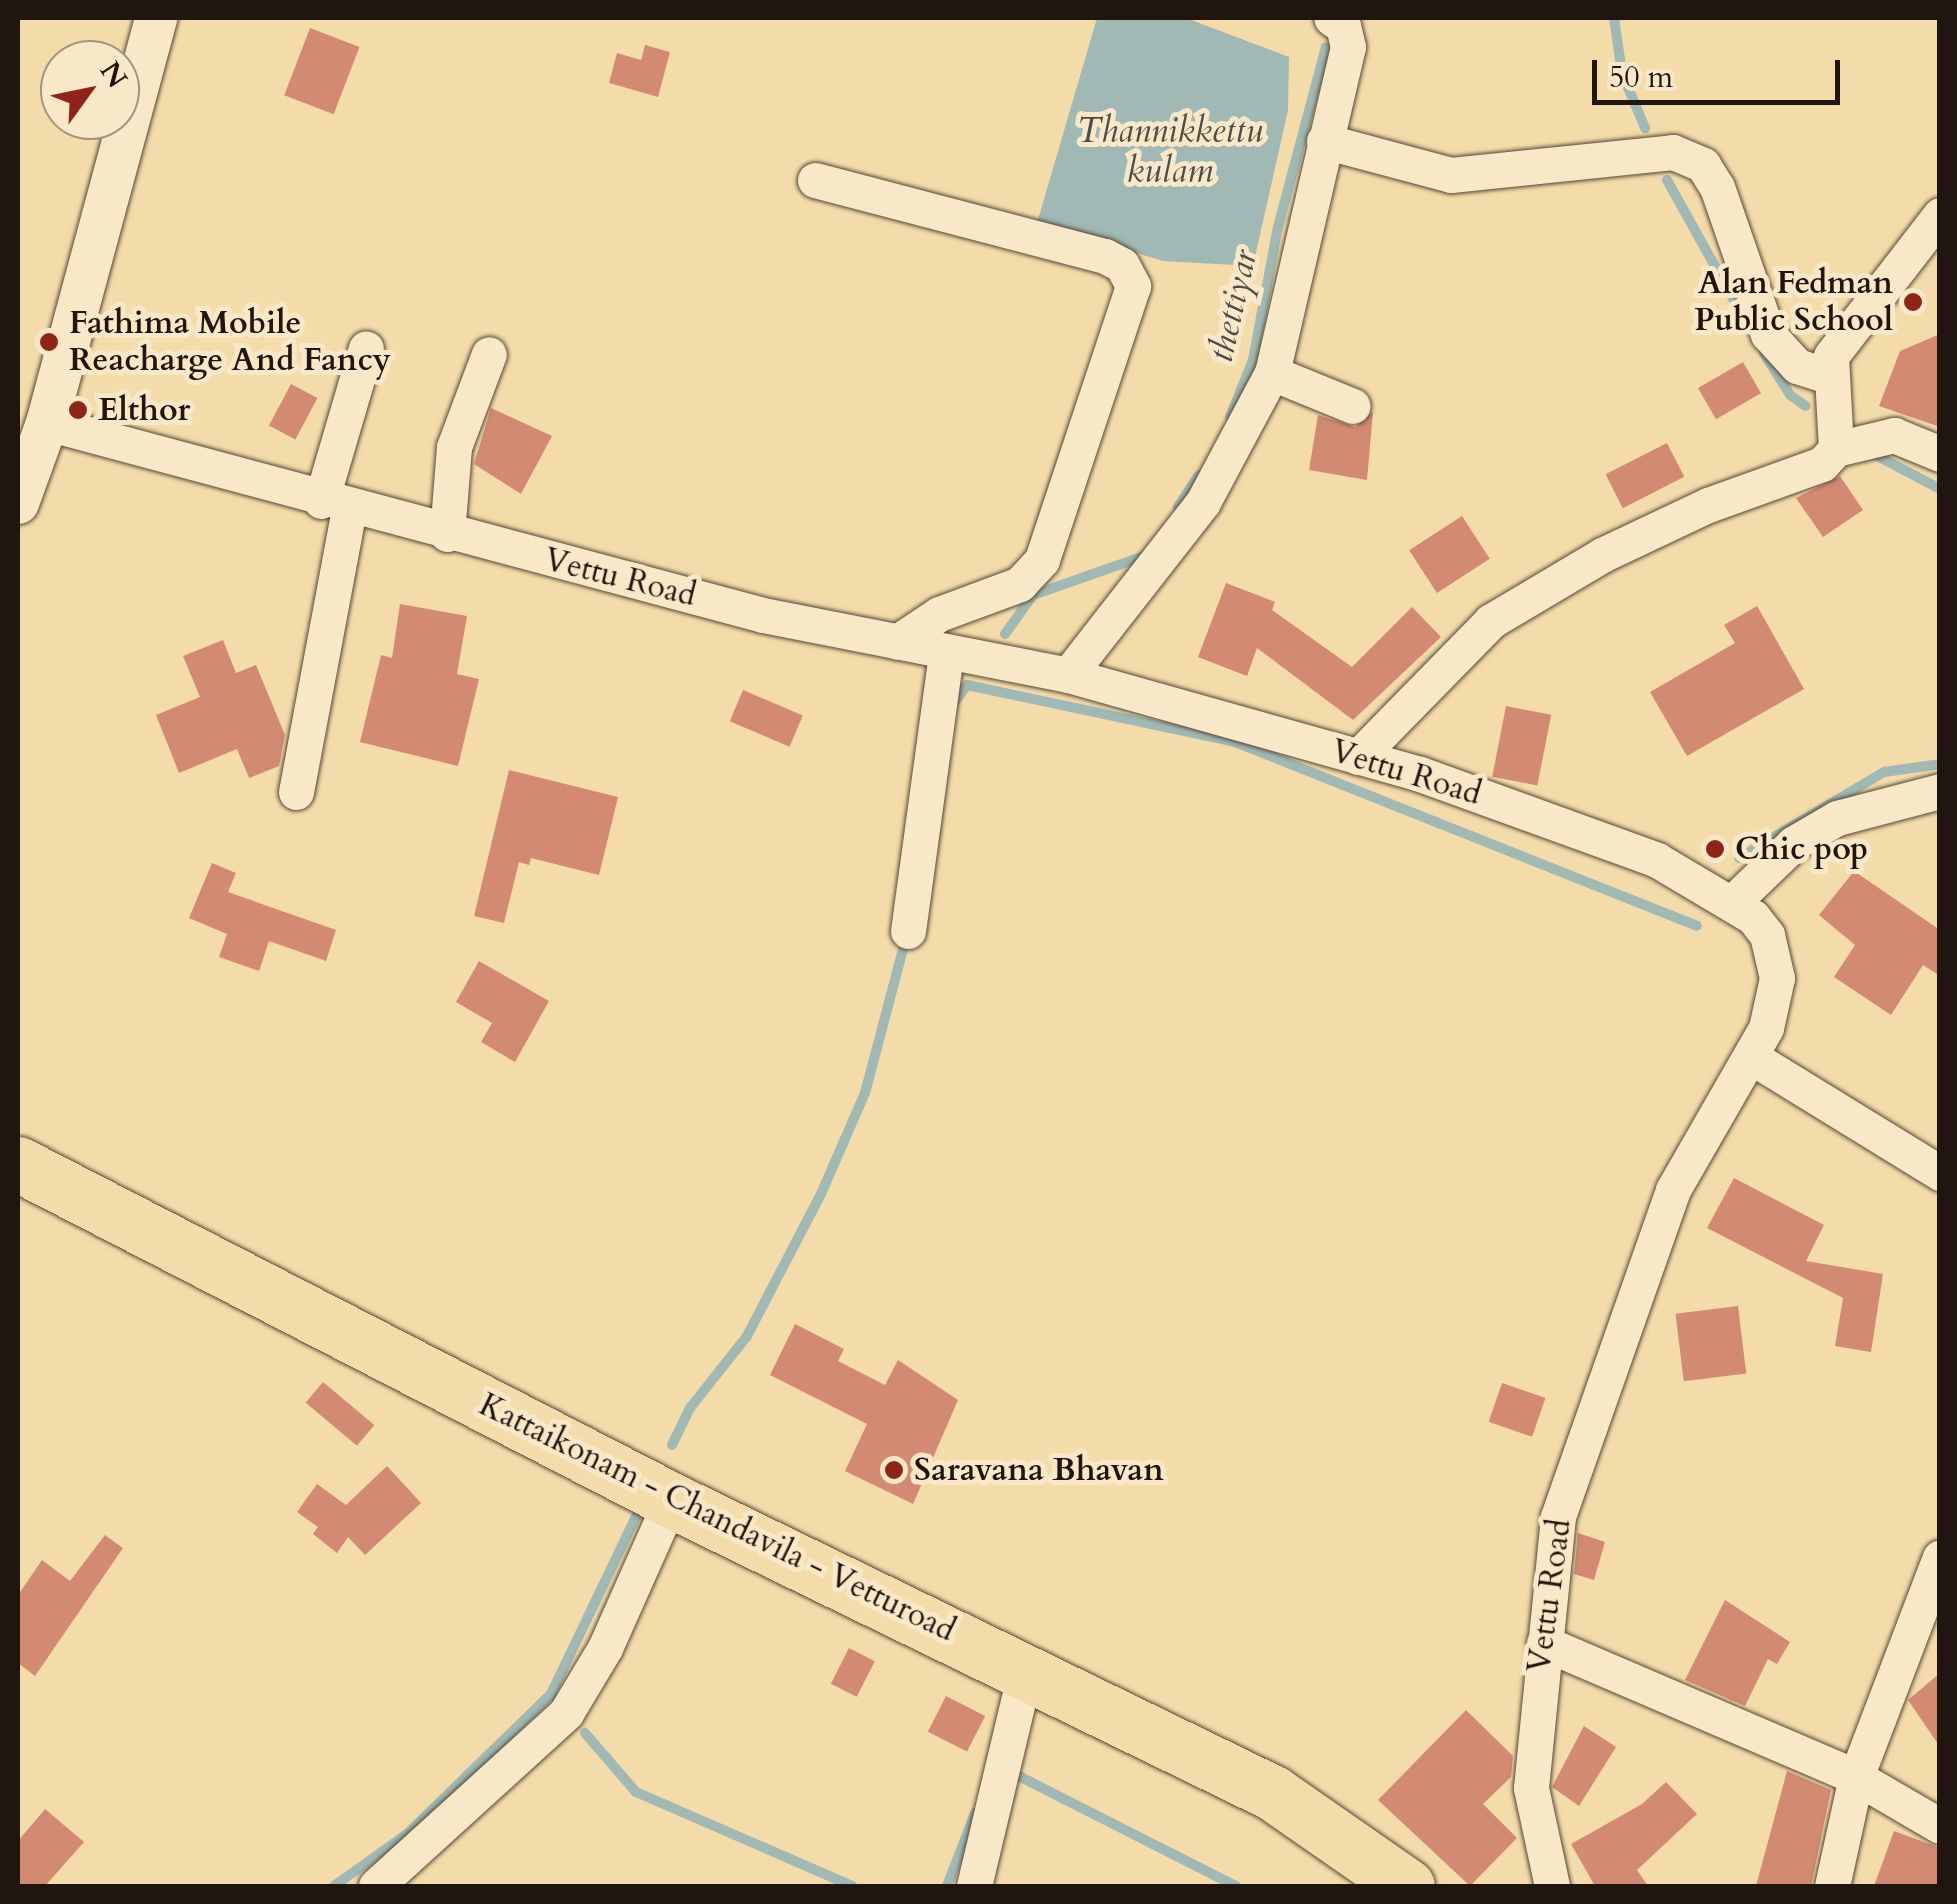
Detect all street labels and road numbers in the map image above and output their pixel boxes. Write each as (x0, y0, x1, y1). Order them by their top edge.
street label: Vettu Road (540, 541, 700, 615)
street label: Vettu Road (1326, 732, 1486, 814)
street label: Kattaikonam - Chandavila - Vetturoad (473, 1386, 961, 1650)
street label: Vettu Road (1520, 1517, 1580, 1675)

